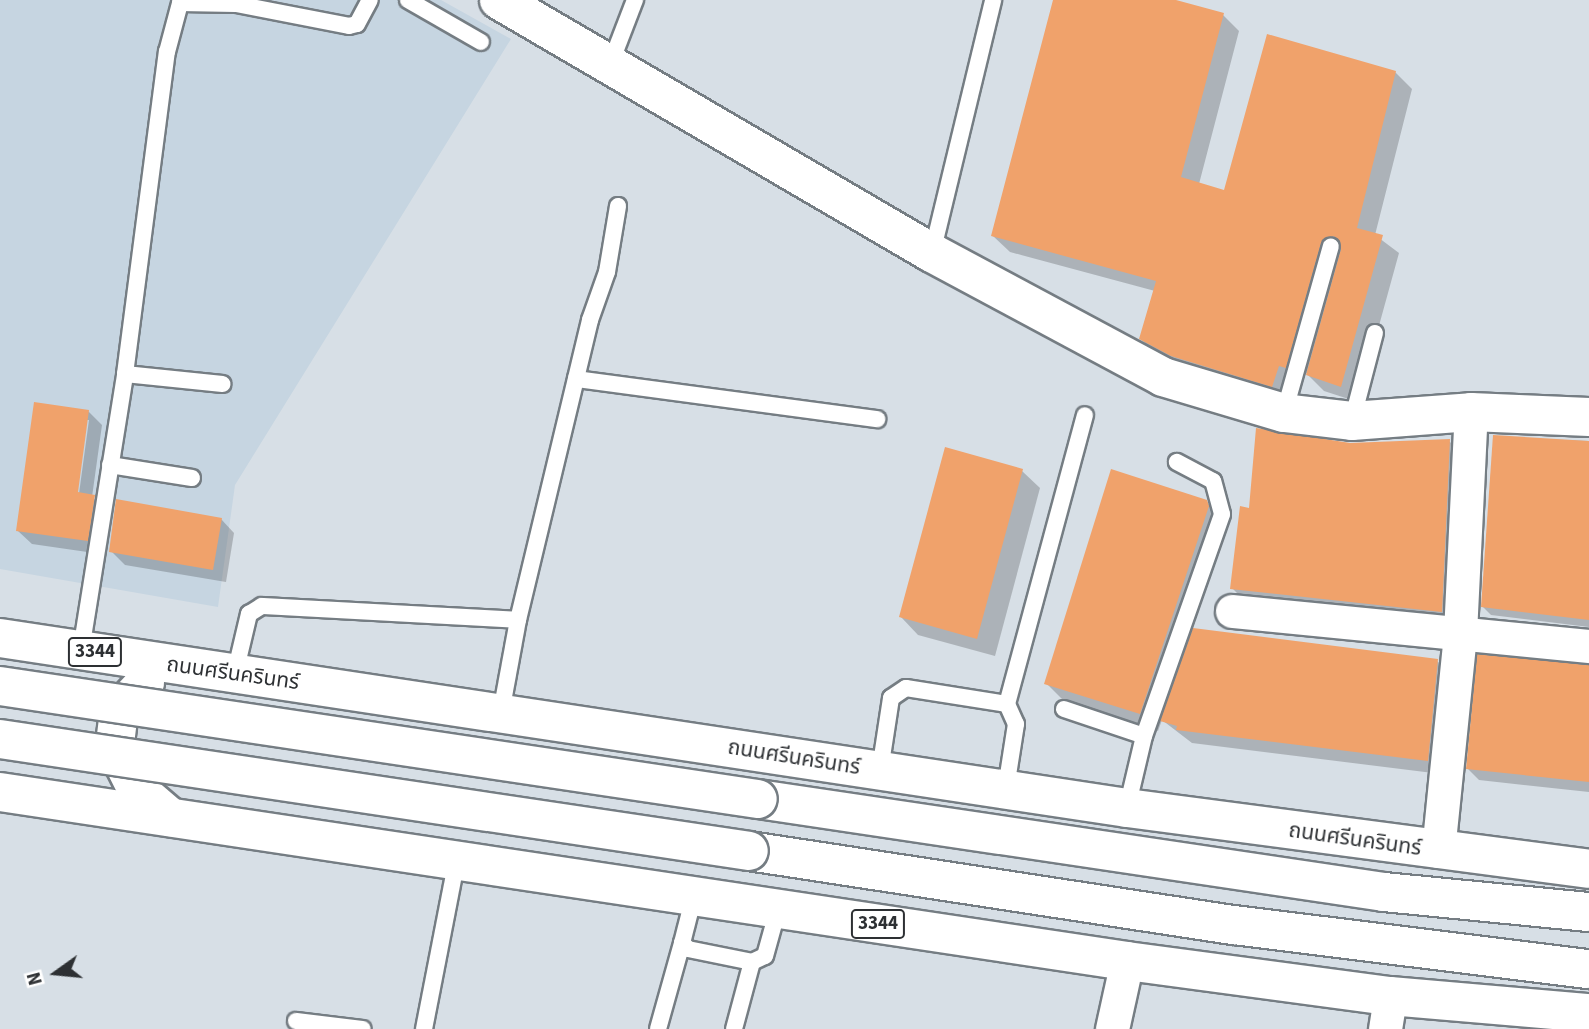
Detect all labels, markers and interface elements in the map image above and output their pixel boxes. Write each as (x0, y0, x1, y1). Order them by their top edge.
road number: 3344 (67, 636, 123, 667)
street label: ถนนศรีนครินทร์ (165, 651, 301, 695)
street label: ถนนศรีนครินทร์ (726, 734, 862, 780)
street label: ถนนศรีนครินทร์ (1287, 817, 1423, 861)
road number: 3344 (850, 908, 906, 940)
north arrow (21, 938, 91, 1008)
text: N (21, 969, 50, 988)

